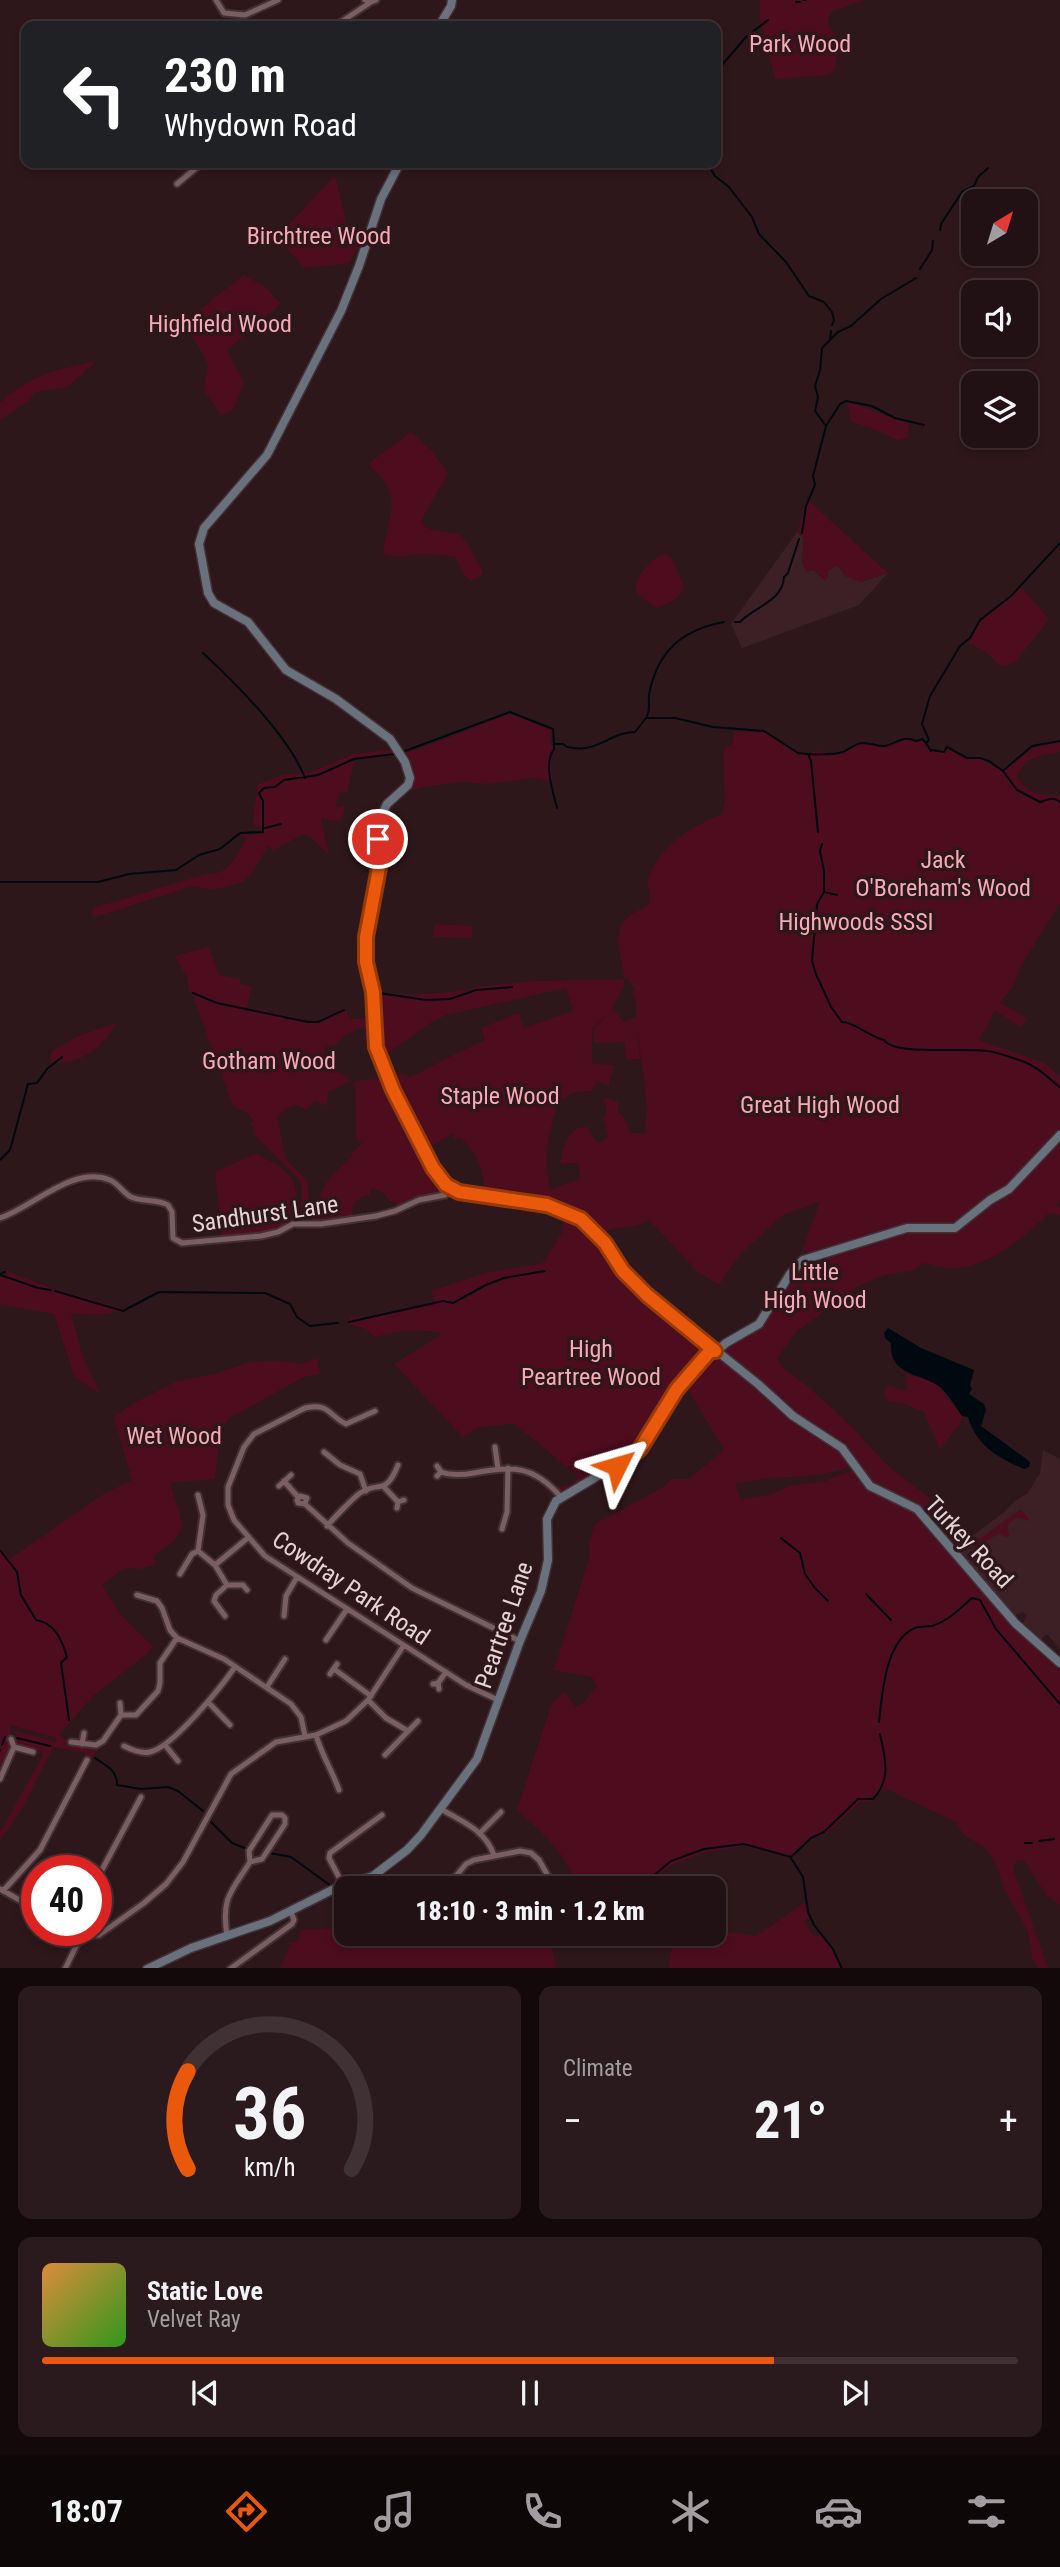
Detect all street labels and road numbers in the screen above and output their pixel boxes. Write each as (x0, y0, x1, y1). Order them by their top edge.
street label: Sandhurst Lane (190, 1190, 340, 1238)
street label: Turkey Road (919, 1490, 1019, 1594)
street label: Cowdray Park Road (267, 1525, 435, 1651)
street label: Peartree Lane (469, 1558, 539, 1692)

